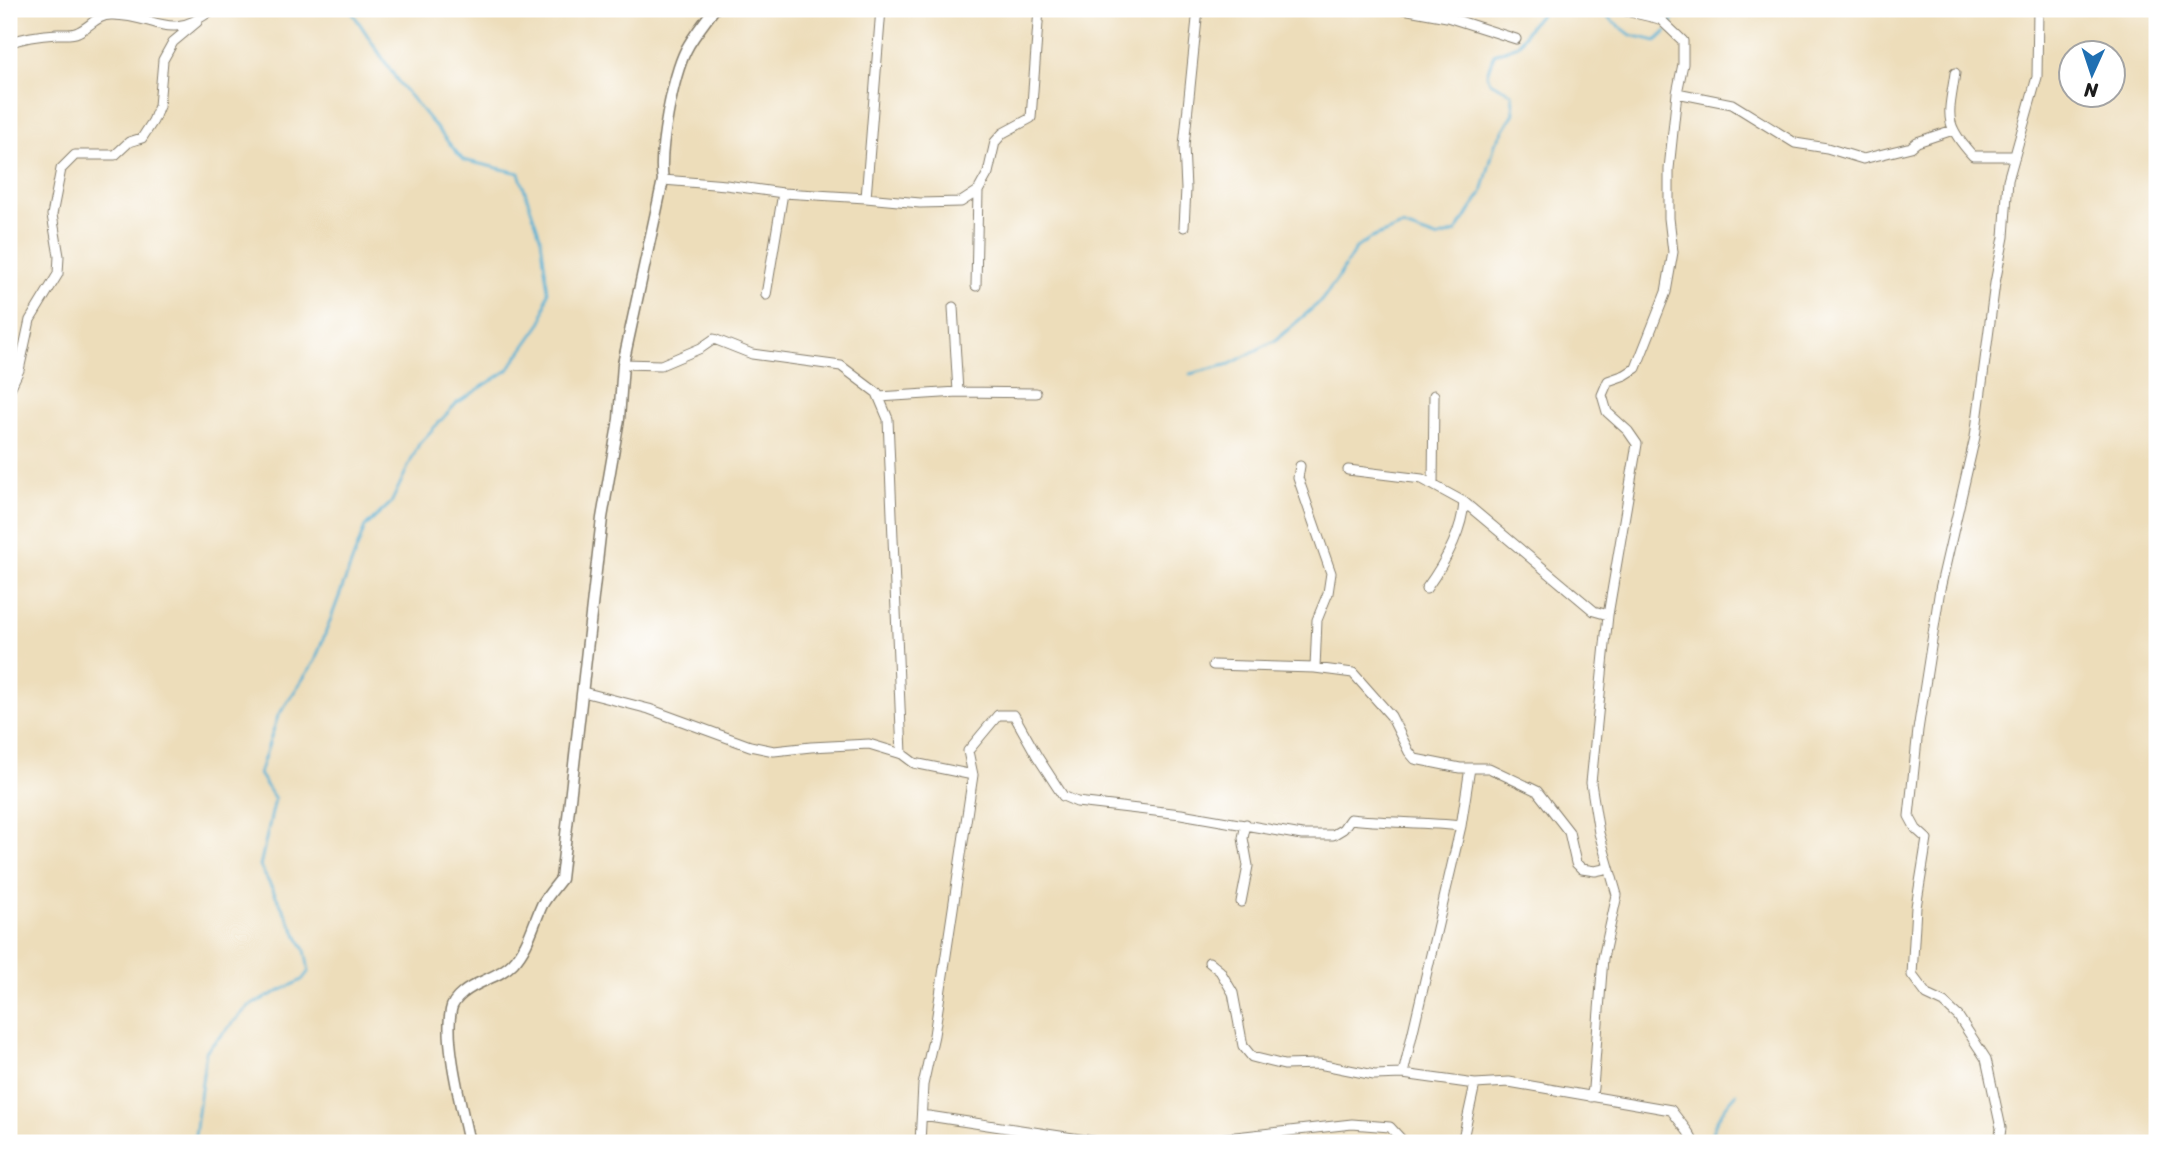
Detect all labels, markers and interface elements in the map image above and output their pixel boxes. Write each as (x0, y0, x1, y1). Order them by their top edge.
north arrow (2058, 38, 2128, 108)
text: N (2083, 74, 2100, 107)

